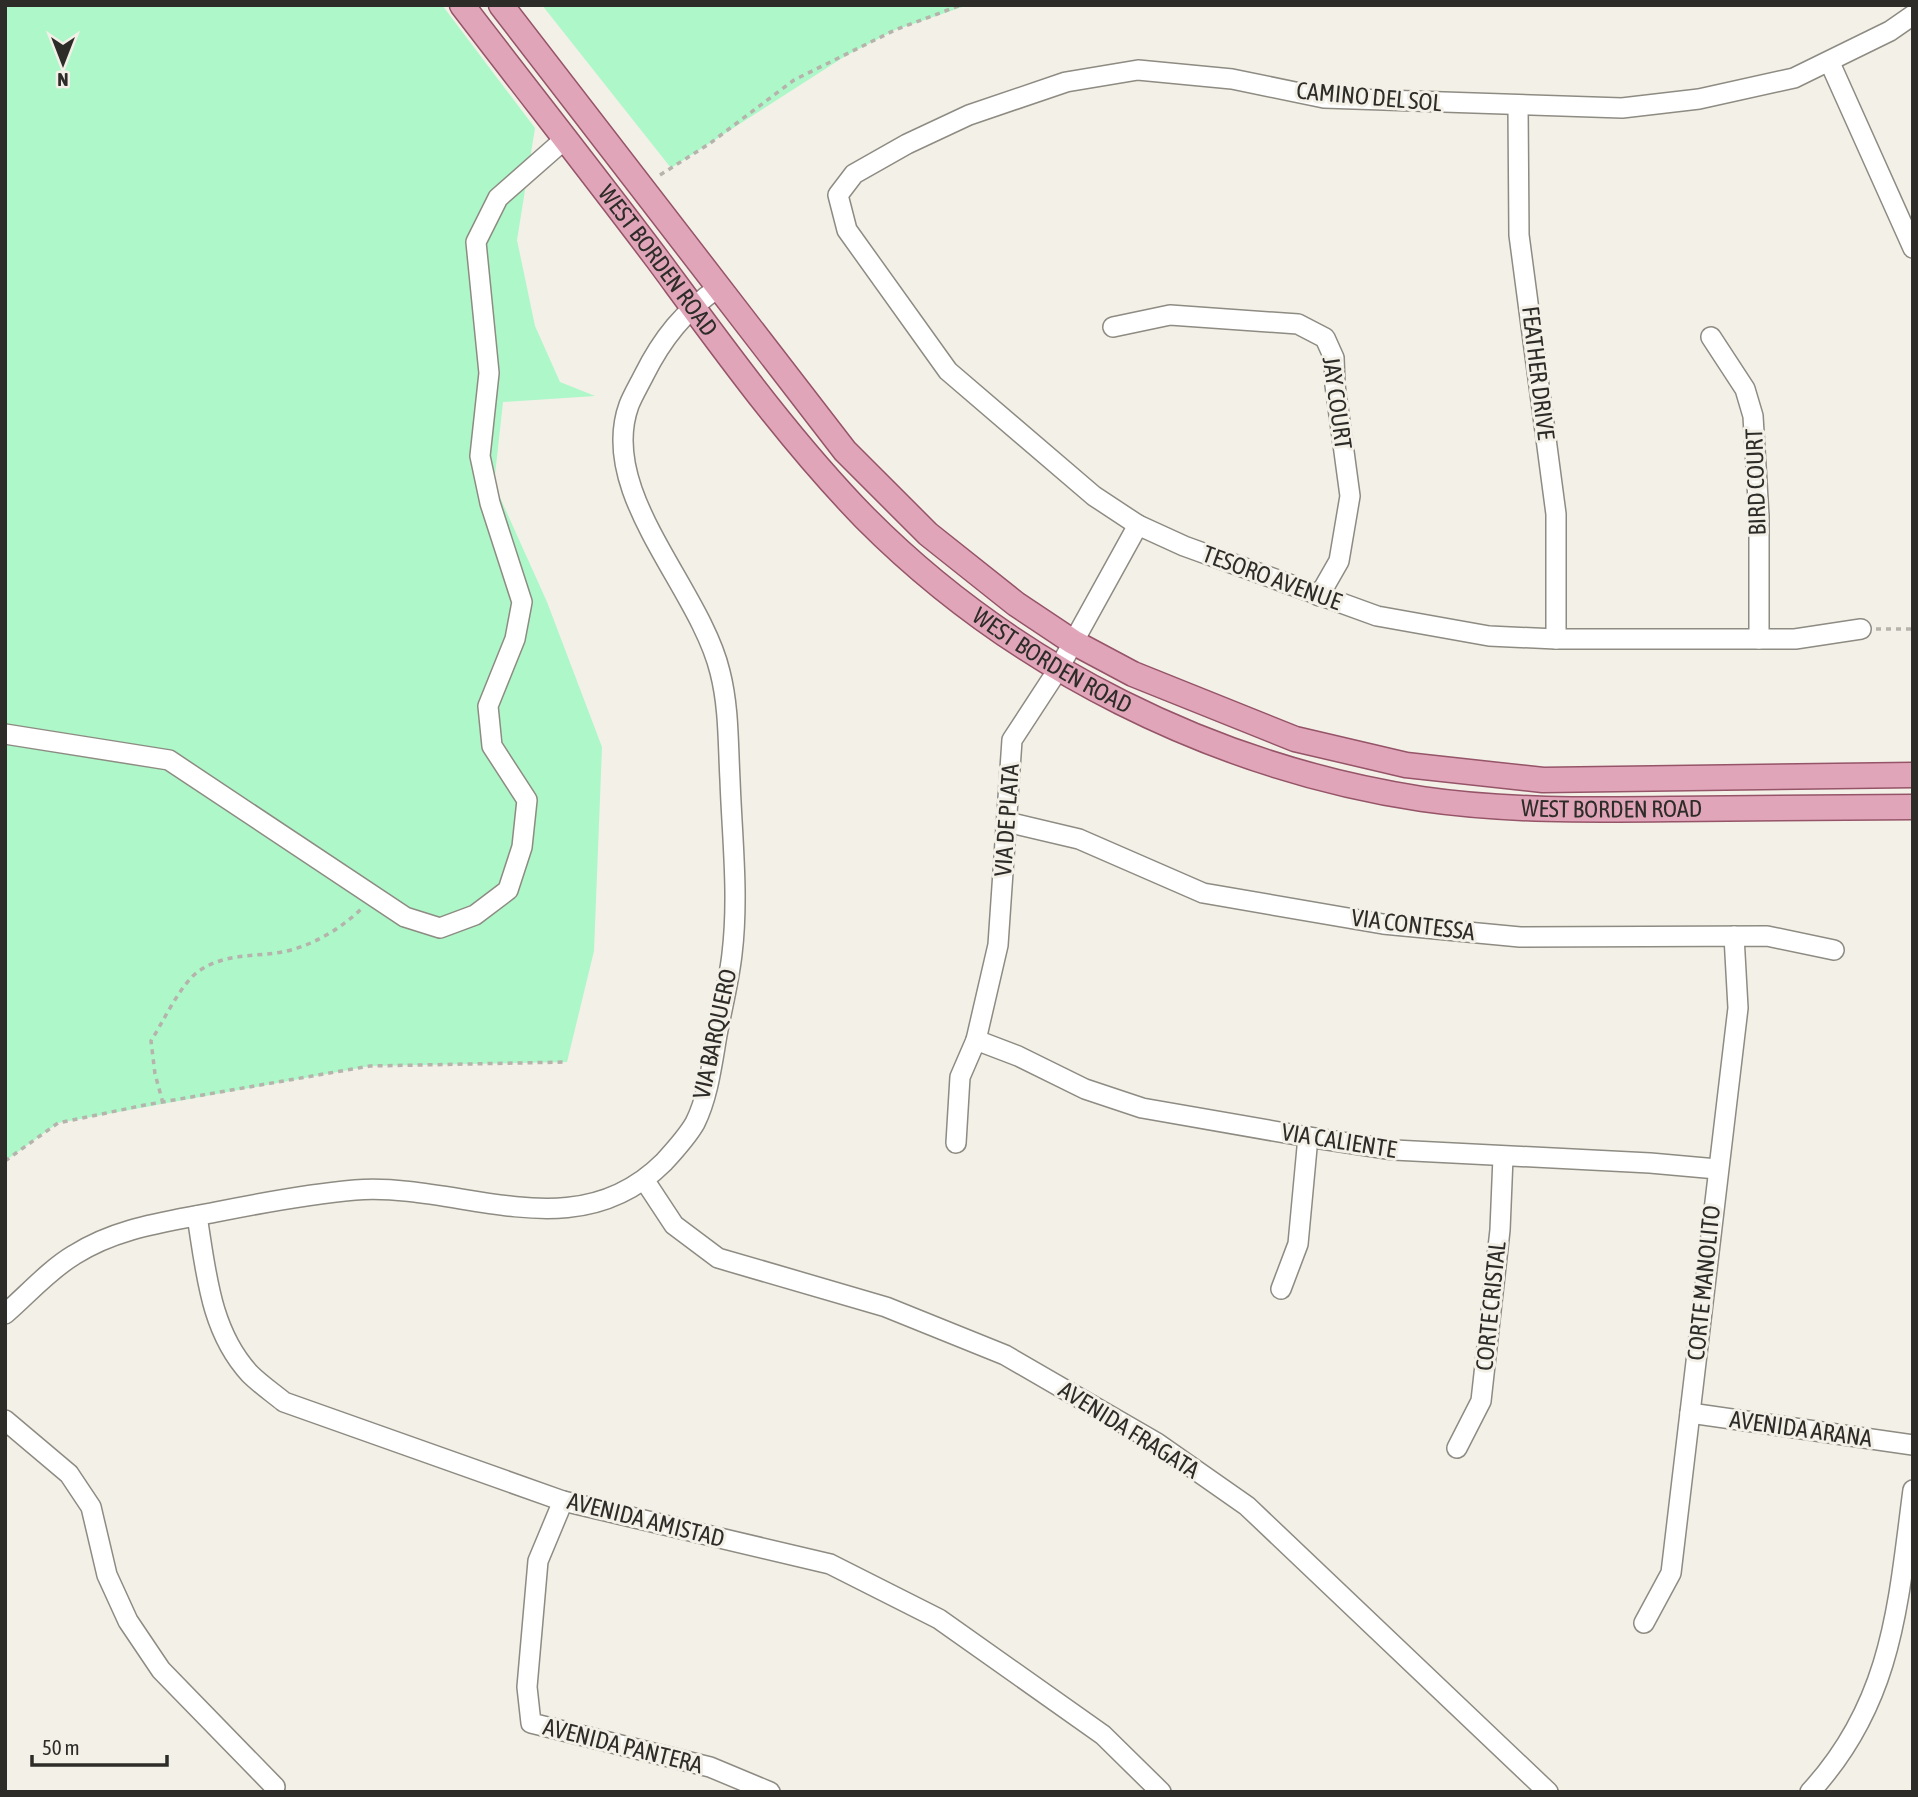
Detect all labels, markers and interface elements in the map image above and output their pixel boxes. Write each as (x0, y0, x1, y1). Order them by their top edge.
north arrow (28, 28, 98, 98)
text: N (57, 69, 69, 91)
street label: CAMINO DEL SOL (1295, 77, 1444, 116)
street label: WEST BORDEN ROAD (593, 180, 723, 341)
street label: FEATHER DRIVE (1517, 305, 1560, 441)
street label: JAY COURT (1318, 355, 1357, 451)
street label: BIRD COURT (1740, 427, 1771, 536)
street label: TESORO AVENUE (1199, 540, 1345, 615)
street label: WEST BORDEN ROAD (968, 602, 1136, 719)
street label: VIA DE PLATA (989, 762, 1024, 877)
street label: WEST BORDEN ROAD (1521, 794, 1702, 823)
street label: VIA CONTESSA (1350, 904, 1477, 945)
street label: VIA BARQUERO (688, 967, 741, 1101)
street label: VIA CALIENTE (1280, 1118, 1398, 1163)
street label: CORTE MANOLITO (1682, 1204, 1725, 1362)
street label: CORTE CRISTAL (1470, 1239, 1511, 1372)
street label: AVENIDA FRAGATA (1054, 1376, 1205, 1484)
street label: AVENIDA ARANA (1728, 1405, 1874, 1452)
street label: AVENIDA AMISTAD (565, 1487, 727, 1552)
street label: AVENIDA PANTERA (541, 1713, 706, 1778)
scale bar (32, 1724, 166, 1768)
text: 50 m (42, 1735, 80, 1759)

